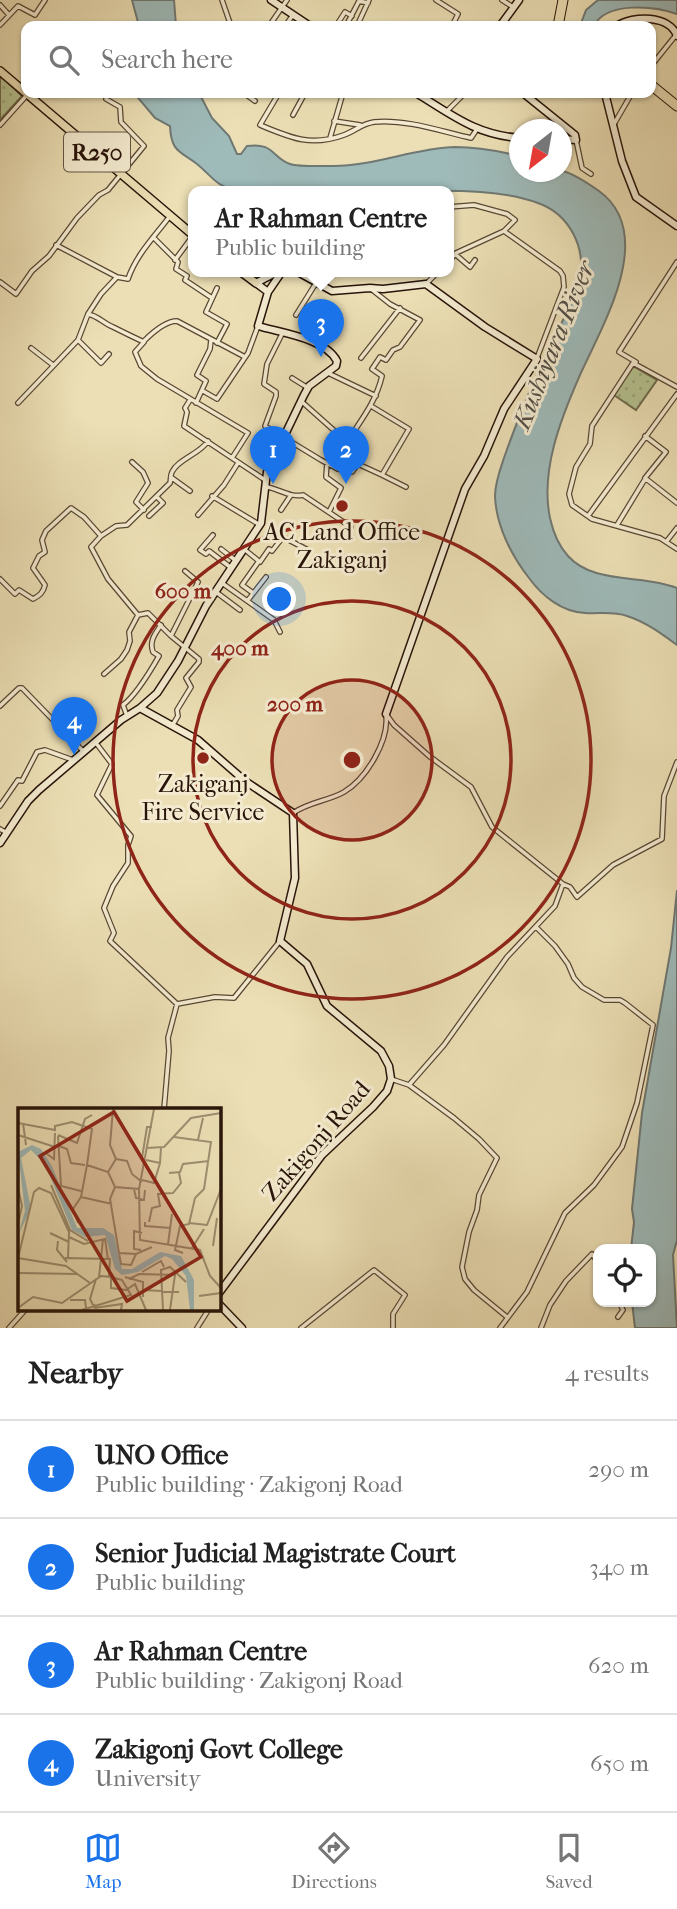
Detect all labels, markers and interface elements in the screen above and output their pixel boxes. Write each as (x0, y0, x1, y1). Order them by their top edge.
search box (21, 21, 656, 98)
icon: search (45, 41, 83, 79)
text: Search here (101, 44, 233, 75)
north arrow (509, 119, 572, 182)
road number: R250 (64, 132, 130, 172)
popup (188, 186, 454, 277)
text: Ar Rahman Centre (215, 203, 427, 234)
text: Public building (215, 234, 365, 261)
water label: Kushiyara River (505, 255, 602, 436)
pin: 3 (298, 299, 344, 357)
pin: 1 (250, 426, 296, 484)
pin: 2 (323, 426, 369, 484)
marker: AC Land Office Zakiganj (334, 498, 350, 514)
place label: AC Land Office Zakiganj (263, 518, 420, 574)
text: 600 m (155, 579, 212, 603)
your location (262, 582, 296, 616)
text: 400 m (210, 636, 269, 661)
text: 200 m (267, 692, 324, 716)
pin: 4 (51, 697, 97, 755)
centre of rings (340, 748, 364, 772)
marker: Zakiganj Fire Service (195, 750, 211, 766)
place label: Zakiganj Fire Service (142, 770, 265, 826)
street label: Zakigonj Road (256, 1075, 376, 1207)
inset map (18, 1108, 220, 1310)
map controls (593, 1244, 656, 1307)
button: locate (593, 1244, 656, 1307)
text: Nearby (28, 1356, 123, 1391)
text: 4 results (565, 1360, 649, 1387)
text: UNO Office (95, 1440, 228, 1471)
text: 1 (47, 1456, 55, 1483)
text: 290 m (588, 1456, 649, 1483)
text: Public building · Zakigonj Road (95, 1471, 403, 1498)
text: Senior Judicial Magistrate Court (95, 1538, 456, 1569)
text: 2 (45, 1554, 57, 1581)
text: 340 m (589, 1554, 649, 1581)
text: Public building (95, 1569, 245, 1596)
text: Ar Rahman Centre (95, 1636, 307, 1667)
text: 3 (46, 1652, 56, 1679)
text: 620 m (588, 1652, 649, 1679)
text: Public building · Zakigonj Road (95, 1667, 403, 1694)
text: Zakigonj Govt College (95, 1734, 343, 1765)
text: 4 (44, 1750, 58, 1777)
text: 650 m (590, 1750, 649, 1777)
text: University (95, 1765, 200, 1792)
tab: Map (84, 1829, 122, 1893)
tab: Directions (291, 1829, 377, 1893)
tab: Saved (545, 1829, 593, 1893)

